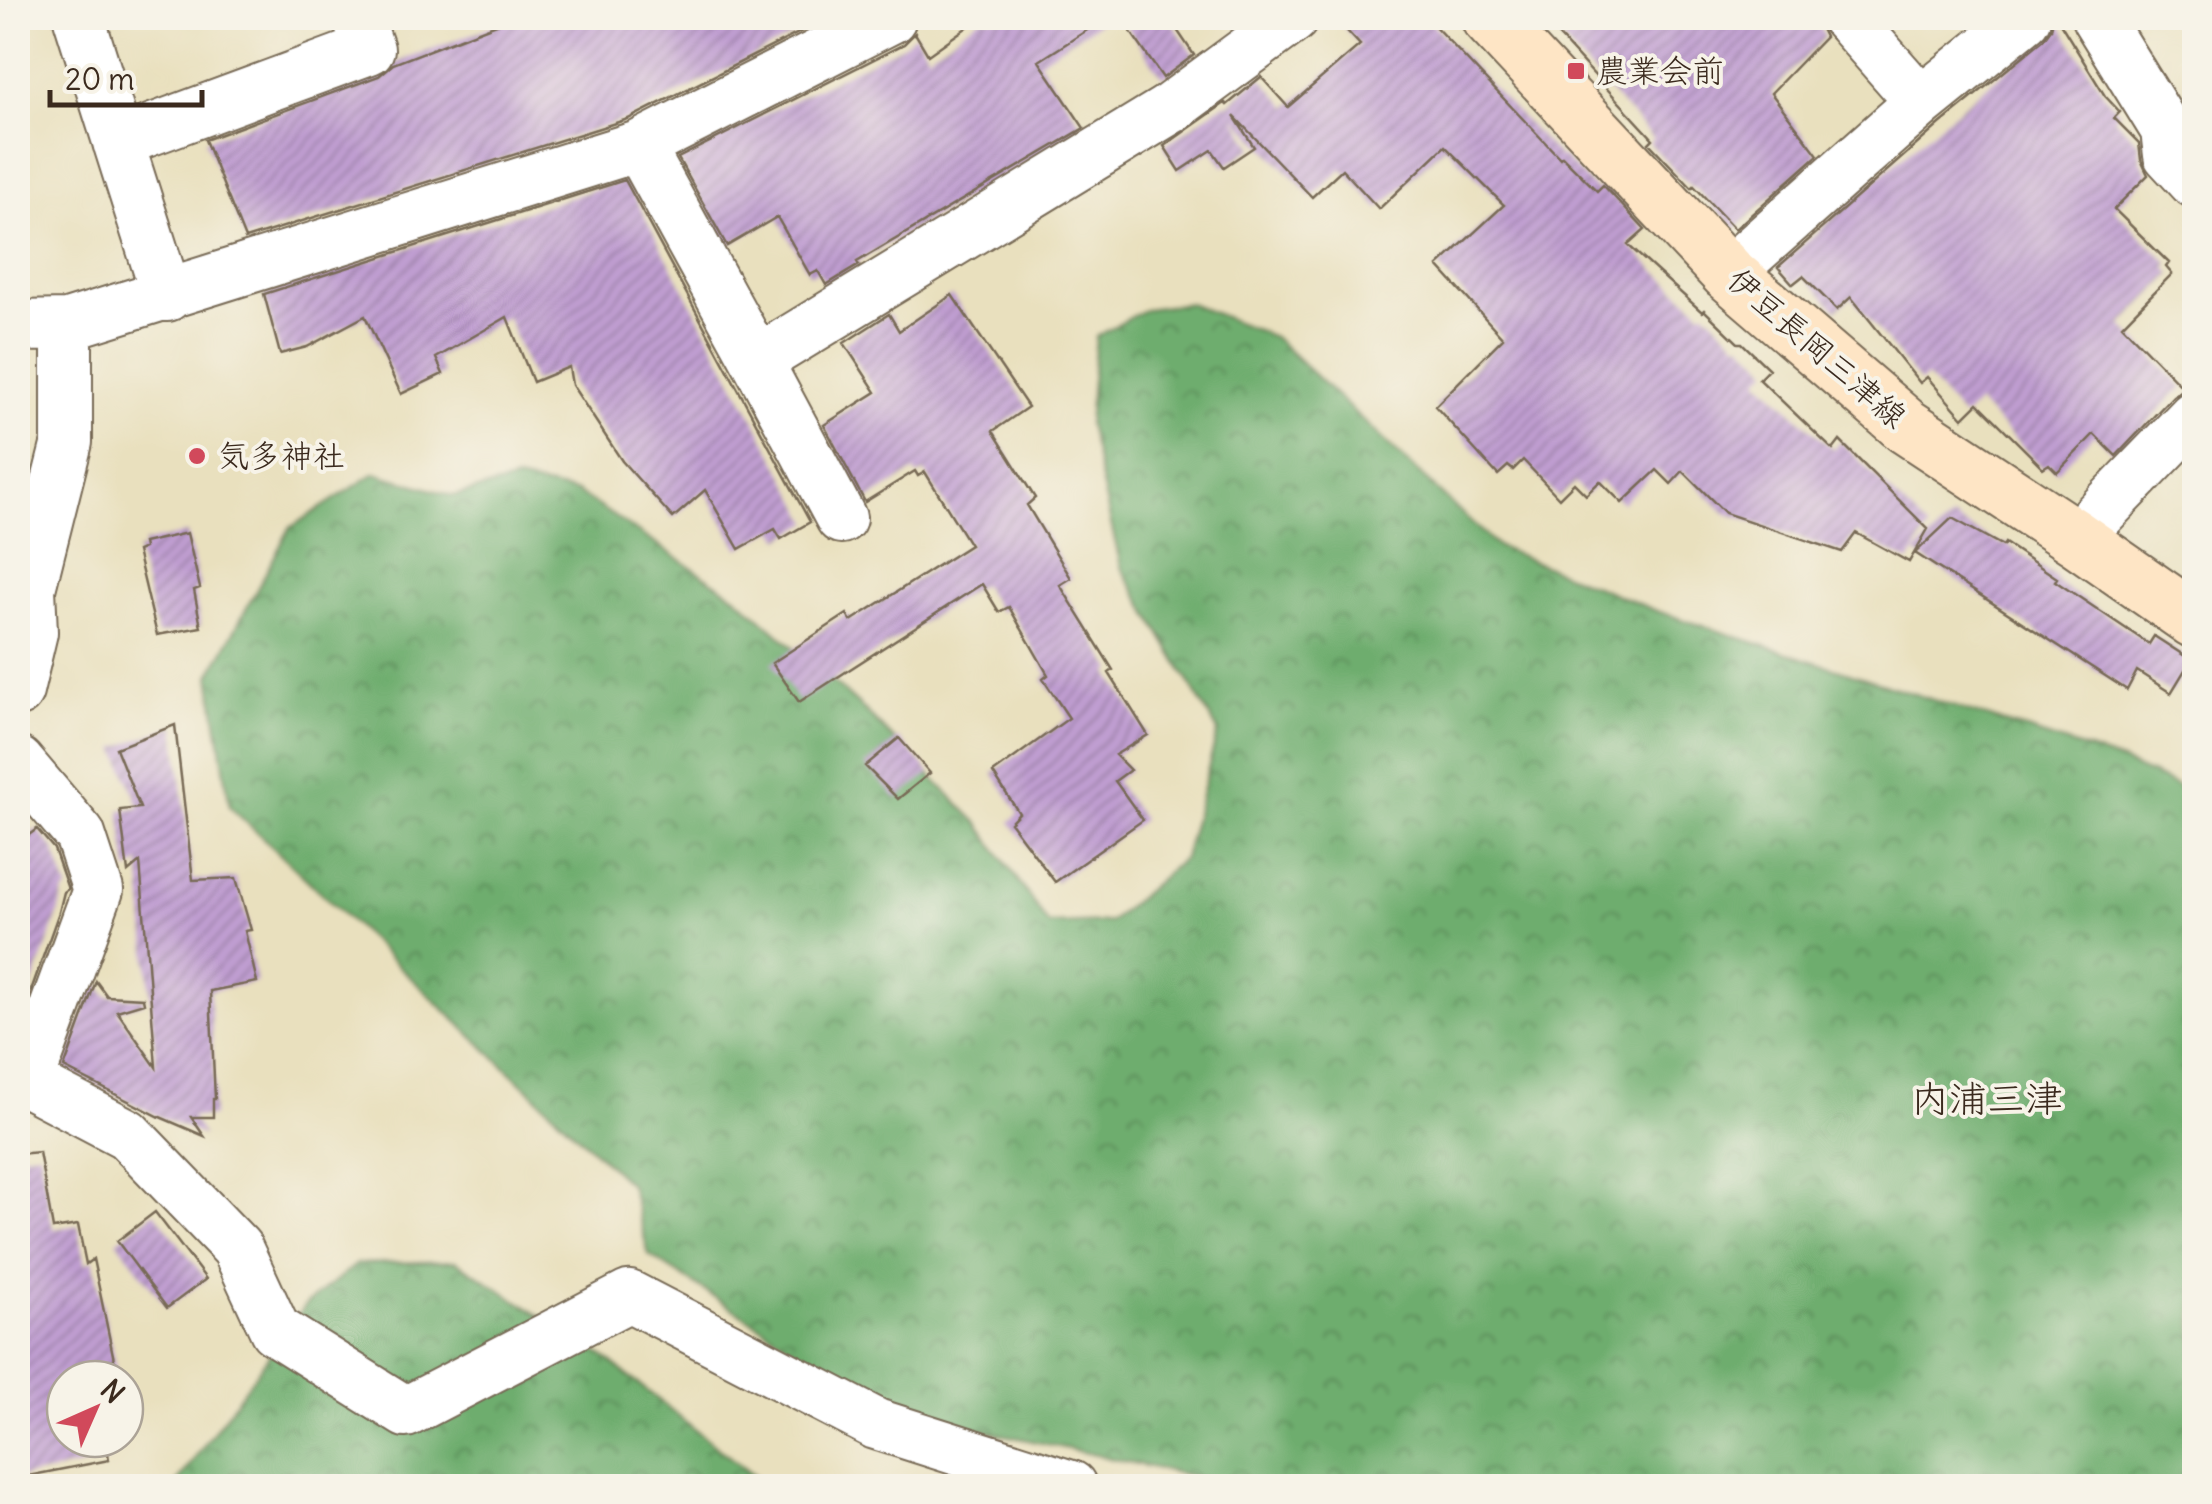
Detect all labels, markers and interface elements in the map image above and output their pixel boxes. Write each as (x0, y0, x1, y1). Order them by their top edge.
scale bar (50, 45, 202, 107)
place label: 農業会前 (1596, 50, 1724, 91)
text: 20 m (65, 60, 135, 98)
marker: 農業会前 (1565, 60, 1587, 82)
street label: 伊豆長岡三津線 (1719, 259, 1915, 437)
place label: 気多神社 (217, 435, 345, 476)
marker: 気多神社 (186, 445, 208, 467)
district label: 内浦三津 (1911, 1075, 2063, 1122)
north arrow (45, 1359, 145, 1459)
text: N (93, 1372, 132, 1411)

